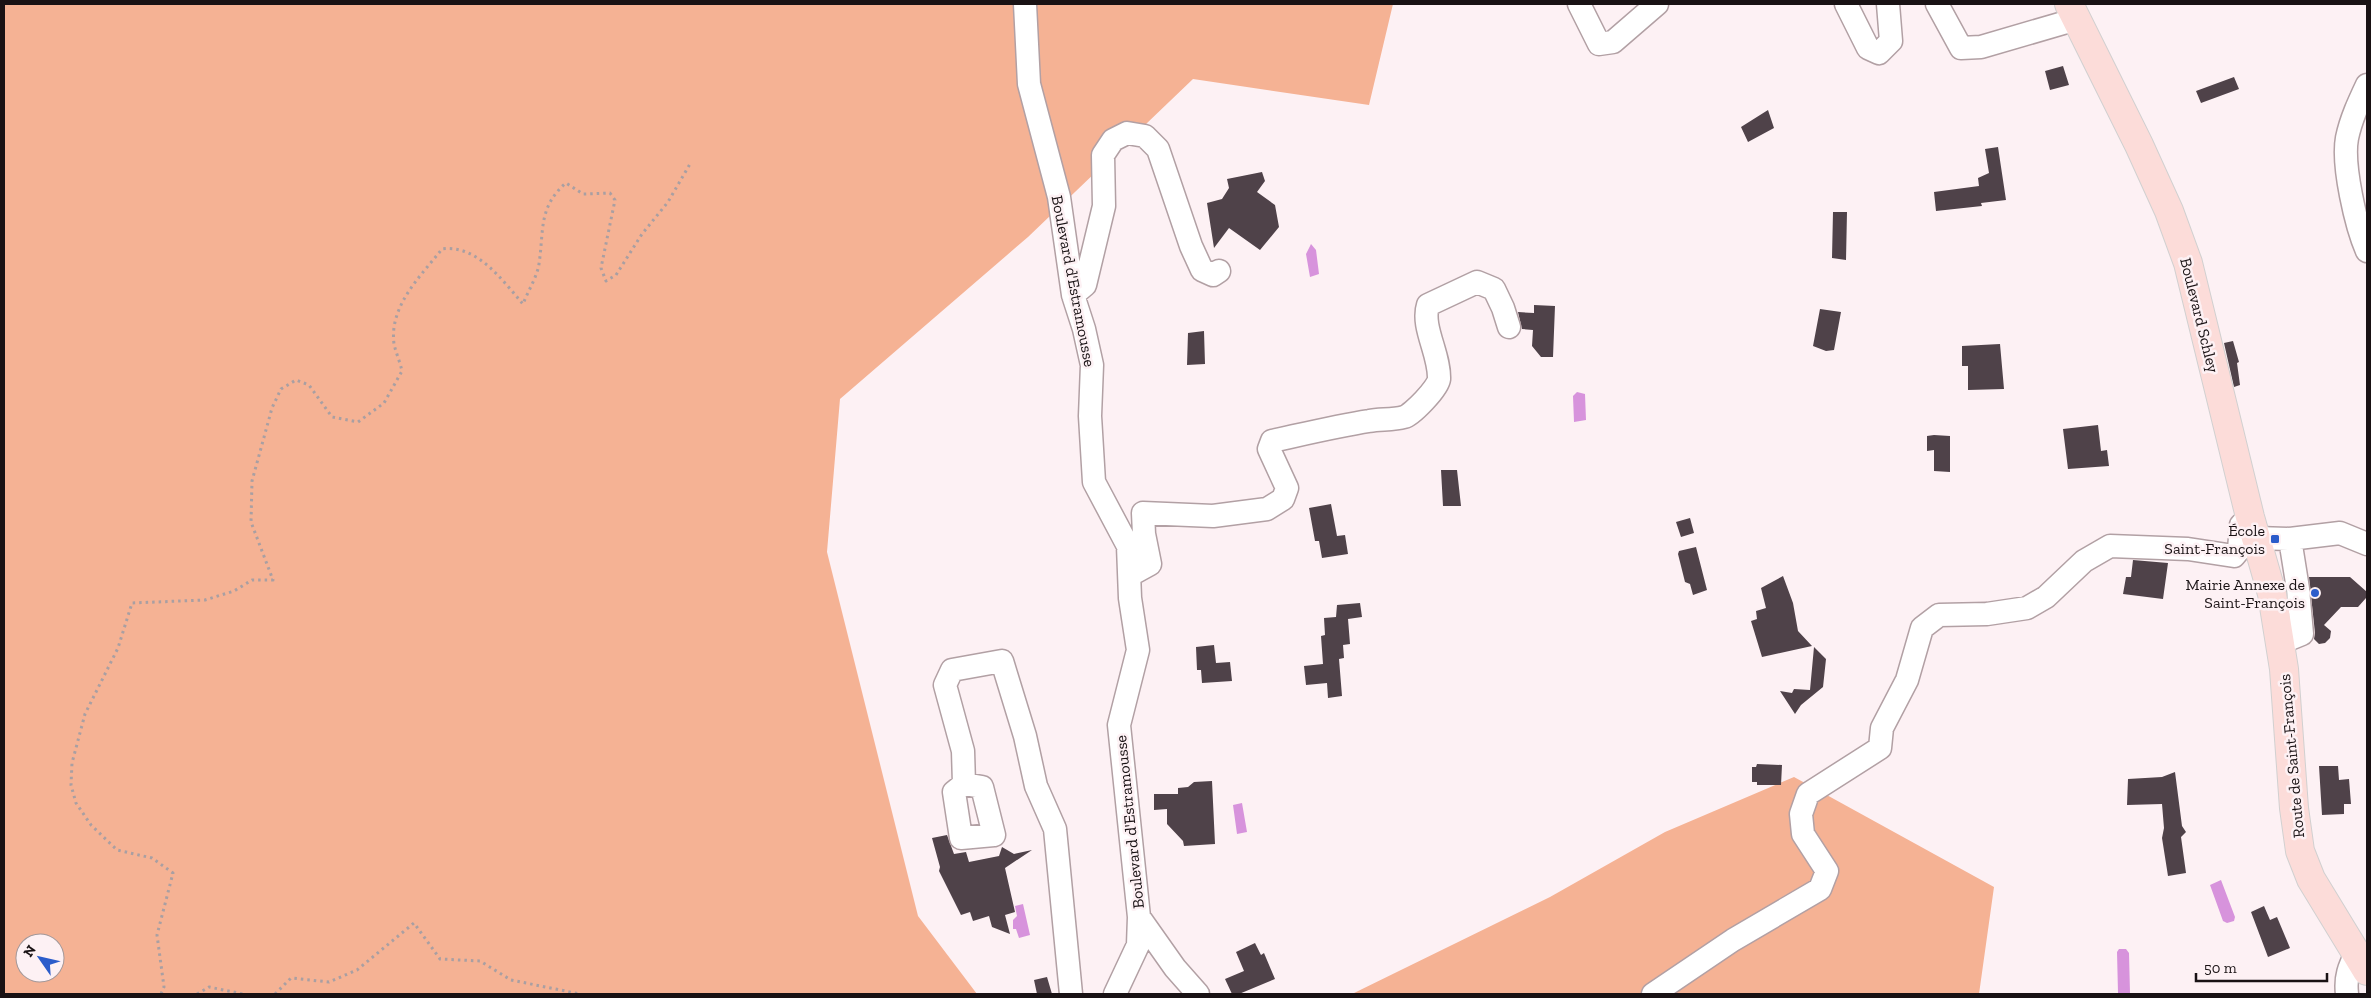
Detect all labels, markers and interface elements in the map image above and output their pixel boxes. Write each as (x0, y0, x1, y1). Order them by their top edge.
street label: Boulevard d'Estramousse (1048, 194, 1099, 369)
street label: Boulevard Schley (2176, 256, 2223, 375)
place label: École Saint-François (2164, 521, 2265, 558)
marker: École Saint-François (2269, 533, 2281, 545)
place label: Mairie Annexe de Saint-François (2185, 575, 2305, 612)
marker: Mairie Annexe de Saint-François (2309, 587, 2321, 599)
street label: Route de Saint-François (2275, 673, 2308, 839)
street label: Boulevard d'Estramousse (1111, 734, 1148, 910)
north arrow (15, 933, 65, 983)
text: N (20, 942, 40, 960)
scale bar (2196, 950, 2327, 982)
text: 50 m (2204, 959, 2237, 977)

